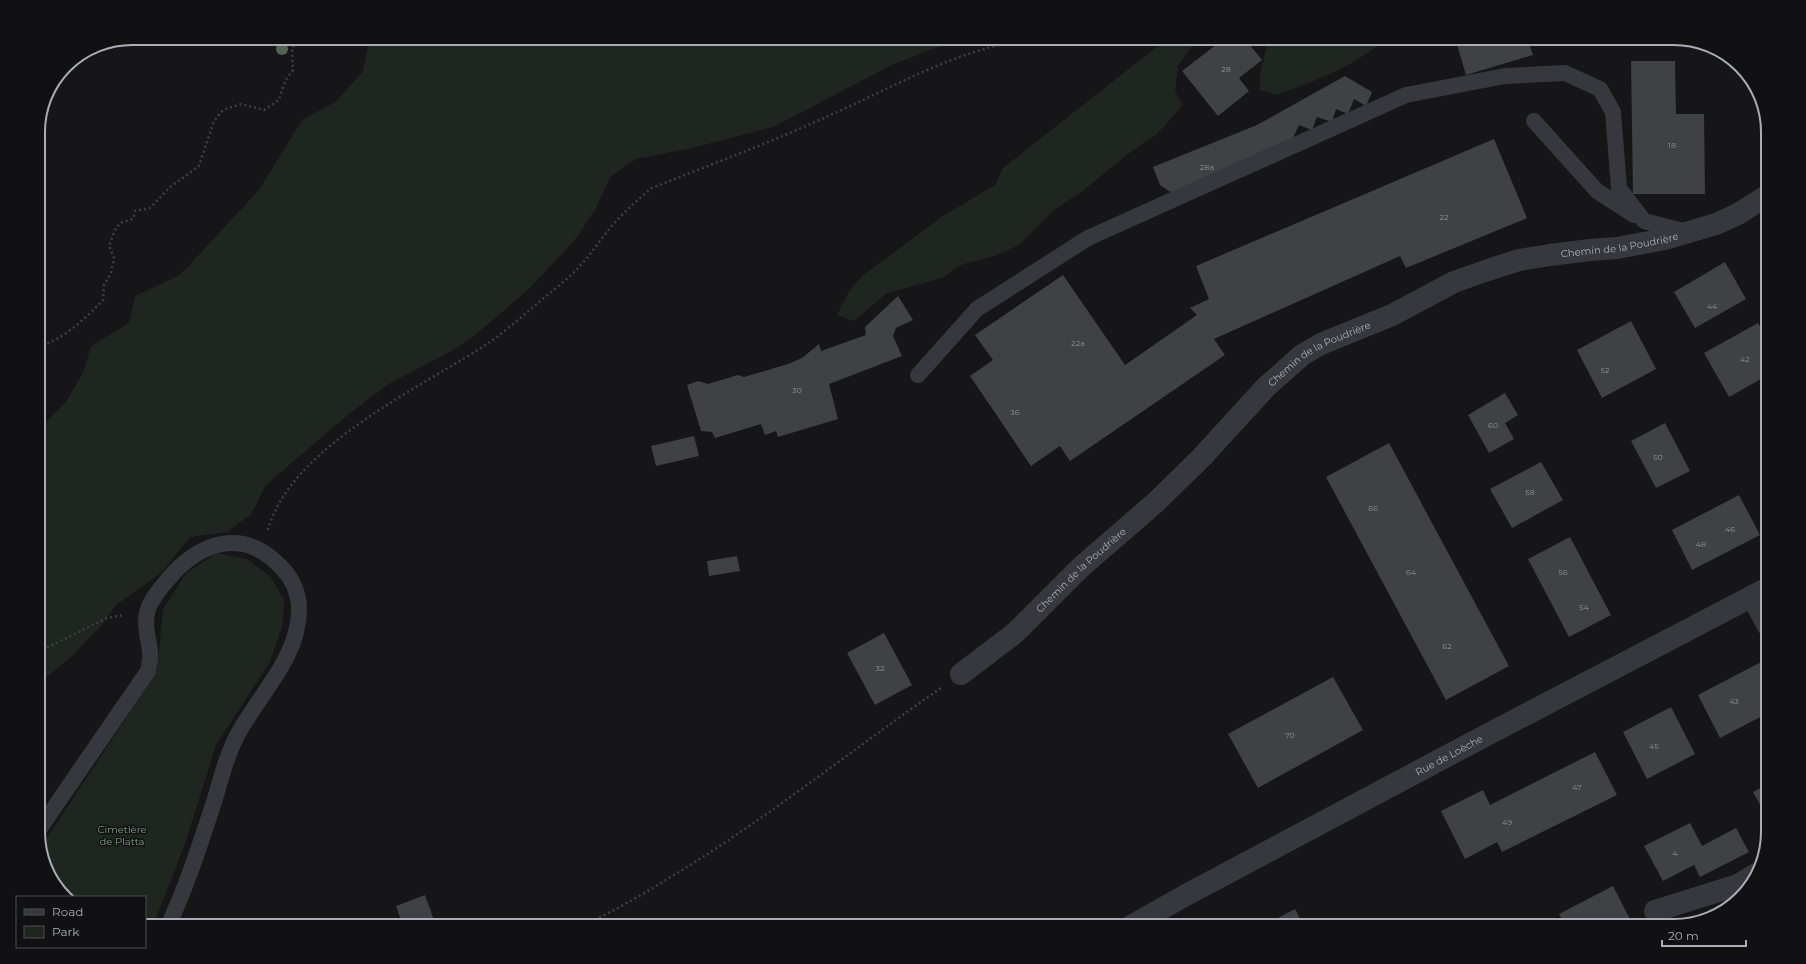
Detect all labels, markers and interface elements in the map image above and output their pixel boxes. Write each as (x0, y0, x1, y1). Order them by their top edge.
house number: 28 (1221, 64, 1231, 74)
house number: 18 (1668, 140, 1676, 150)
house number: 28a (1200, 162, 1214, 172)
house number: 22 (1439, 212, 1449, 222)
street label: Chemin de la Poudrière (1560, 229, 1680, 261)
house number: 44 (1707, 301, 1718, 311)
street label: Chemin de la Poudrière (1265, 319, 1372, 390)
house number: 22a (1071, 338, 1085, 348)
house number: 42 (1740, 354, 1750, 364)
house number: 52 (1600, 365, 1610, 375)
house number: 30 (792, 385, 802, 395)
house number: 36 (1010, 407, 1020, 417)
house number: 60 (1488, 420, 1498, 430)
house number: 50 (1653, 452, 1663, 462)
house number: 58 (1525, 487, 1535, 497)
house number: 66 (1368, 503, 1378, 513)
house number: 46 (1725, 524, 1735, 534)
street label: Chemin de la Poudrière (1033, 525, 1129, 615)
house number: 48 (1696, 539, 1706, 549)
house number: 64 (1406, 567, 1417, 577)
house number: 56 (1558, 567, 1568, 577)
house number: 54 (1579, 602, 1590, 612)
house number: 62 (1442, 641, 1452, 651)
house number: 32 (875, 663, 885, 673)
house number: 43 (1729, 696, 1739, 706)
house number: 70 (1285, 730, 1295, 740)
street label: Rue de Loèche (1413, 732, 1485, 779)
house number: 45 (1649, 741, 1659, 751)
house number: 47 (1572, 782, 1582, 792)
house number: 49 (1502, 817, 1512, 827)
park label: Cimetière de Platta (97, 823, 147, 848)
house number: 4 (1672, 848, 1678, 858)
legend (16, 896, 146, 948)
text: Road (52, 904, 83, 919)
scale bar (1662, 922, 1746, 948)
text: Park (52, 924, 80, 939)
text: 20 m (1668, 928, 1699, 943)

